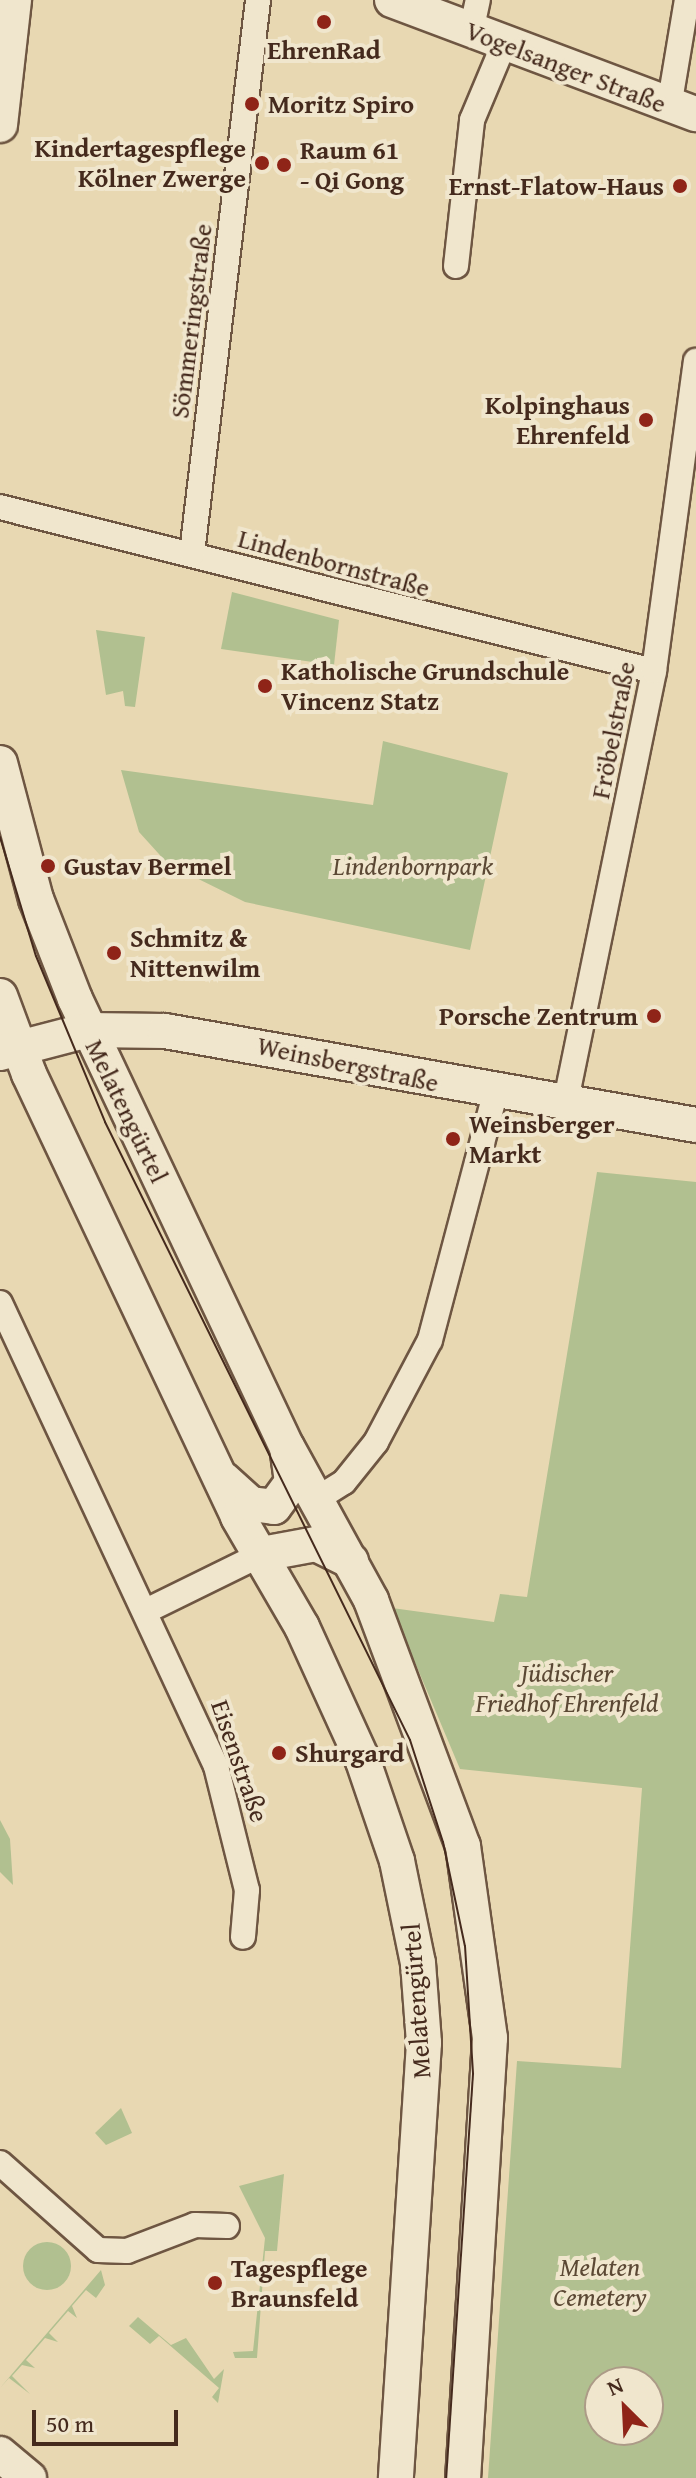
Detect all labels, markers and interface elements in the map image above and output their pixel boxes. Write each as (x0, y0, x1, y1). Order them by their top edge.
marker: EhrenRad (315, 13, 333, 31)
street label: Vogelsanger Straße (461, 14, 671, 120)
place label: EhrenRad (267, 34, 381, 66)
place label: Moritz Spiro (268, 88, 414, 120)
marker: Moritz Spiro (243, 95, 261, 113)
place label: Kindertagespflege Kölner Zwerge (35, 132, 246, 194)
place label: Raum 61 - Qi Gong (300, 134, 404, 196)
marker: Kindertagespflege Kölner Zwerge (253, 154, 271, 172)
marker: Raum 61 - Qi Gong (275, 156, 293, 174)
place label: Ernst-Flatow-Haus (449, 170, 664, 202)
marker: Ernst-Flatow-Haus (671, 177, 689, 195)
street label: Sömmeringstraße (164, 222, 218, 420)
place label: Kolpinghaus Ehrenfeld (485, 389, 630, 450)
marker: Kolpinghaus Ehrenfeld (637, 411, 655, 429)
street label: Lindenbornstraße (235, 522, 433, 604)
place label: Katholische Grundschule Vincenz Statz (281, 655, 569, 716)
street label: Fröbelstraße (584, 659, 642, 801)
marker: Katholische Grundschule Vincenz Statz (256, 677, 274, 695)
place label: Gustav Bermel (64, 850, 232, 882)
park label: Lindenbornpark (333, 850, 493, 882)
marker: Gustav Bermel (39, 857, 57, 875)
place label: Schmitz & Nittenwilm (130, 922, 260, 984)
marker: Schmitz & Nittenwilm (105, 944, 123, 962)
place label: Porsche Zentrum (439, 1000, 638, 1032)
marker: Porsche Zentrum (645, 1007, 663, 1025)
street label: Weinsbergstraße (255, 1030, 441, 1098)
street label: Melatengürtel (79, 1034, 175, 1188)
place label: Weinsberger Markt (469, 1108, 615, 1170)
marker: Weinsberger Markt (444, 1130, 462, 1148)
park label: Jüdischer Friedhof Ehrenfeld (476, 1657, 658, 1718)
street label: Eisenstraße (205, 1696, 275, 1826)
place label: Shurgard (295, 1737, 405, 1769)
marker: Shurgard (270, 1744, 288, 1762)
street label: Melatengürtel (395, 1922, 437, 2080)
park label: Melaten Cemetery (553, 2251, 647, 2312)
place label: Tagespflege Braunsfeld (231, 2252, 367, 2314)
marker: Tagespflege Braunsfeld (206, 2274, 224, 2292)
north arrow (584, 2366, 664, 2446)
text: N (602, 2368, 628, 2404)
scale bar (36, 2394, 182, 2444)
text: 50 m (46, 2406, 94, 2441)

